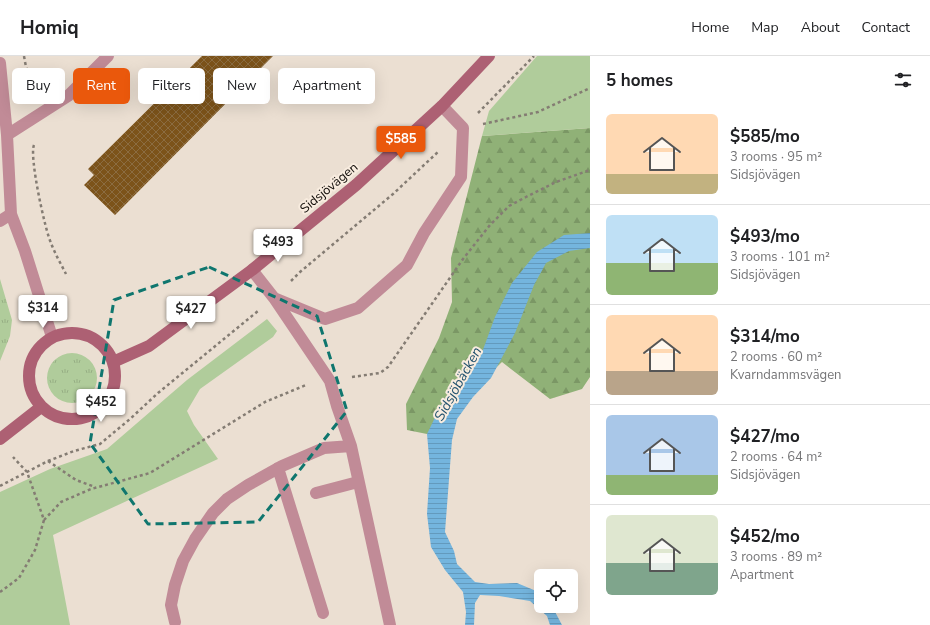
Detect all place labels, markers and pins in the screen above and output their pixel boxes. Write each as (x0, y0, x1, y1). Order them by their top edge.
pin: $585 (377, 126, 425, 160)
pin: $493 (254, 229, 302, 263)
pin: $314 (19, 295, 67, 329)
pin: $427 (167, 296, 215, 330)
pin: $452 (77, 389, 125, 423)

